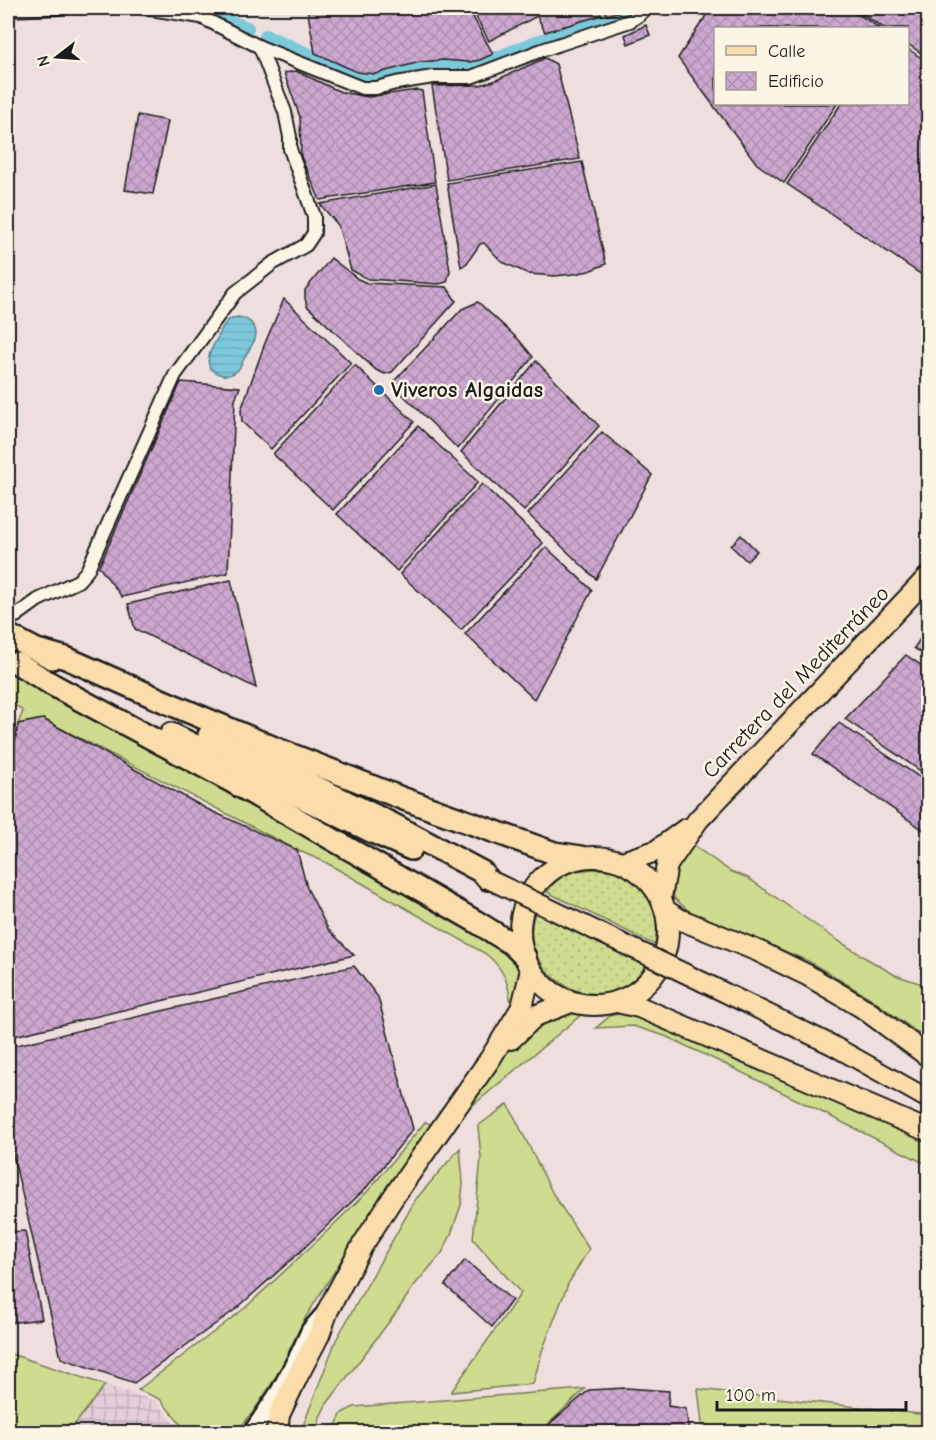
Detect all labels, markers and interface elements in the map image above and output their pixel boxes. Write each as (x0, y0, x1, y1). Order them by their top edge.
north arrow (27, 27, 87, 87)
legend (714, 27, 909, 105)
text: Calle (768, 41, 805, 62)
text: N (33, 53, 54, 69)
text: Edificio (768, 71, 824, 92)
place label: Viveros Algaidas (391, 377, 543, 403)
marker: Viveros Algaidas (372, 383, 386, 397)
street label: Carretera del Mediterráneo (697, 580, 895, 784)
scale bar (717, 1374, 906, 1412)
text: 100 m (726, 1385, 776, 1406)

